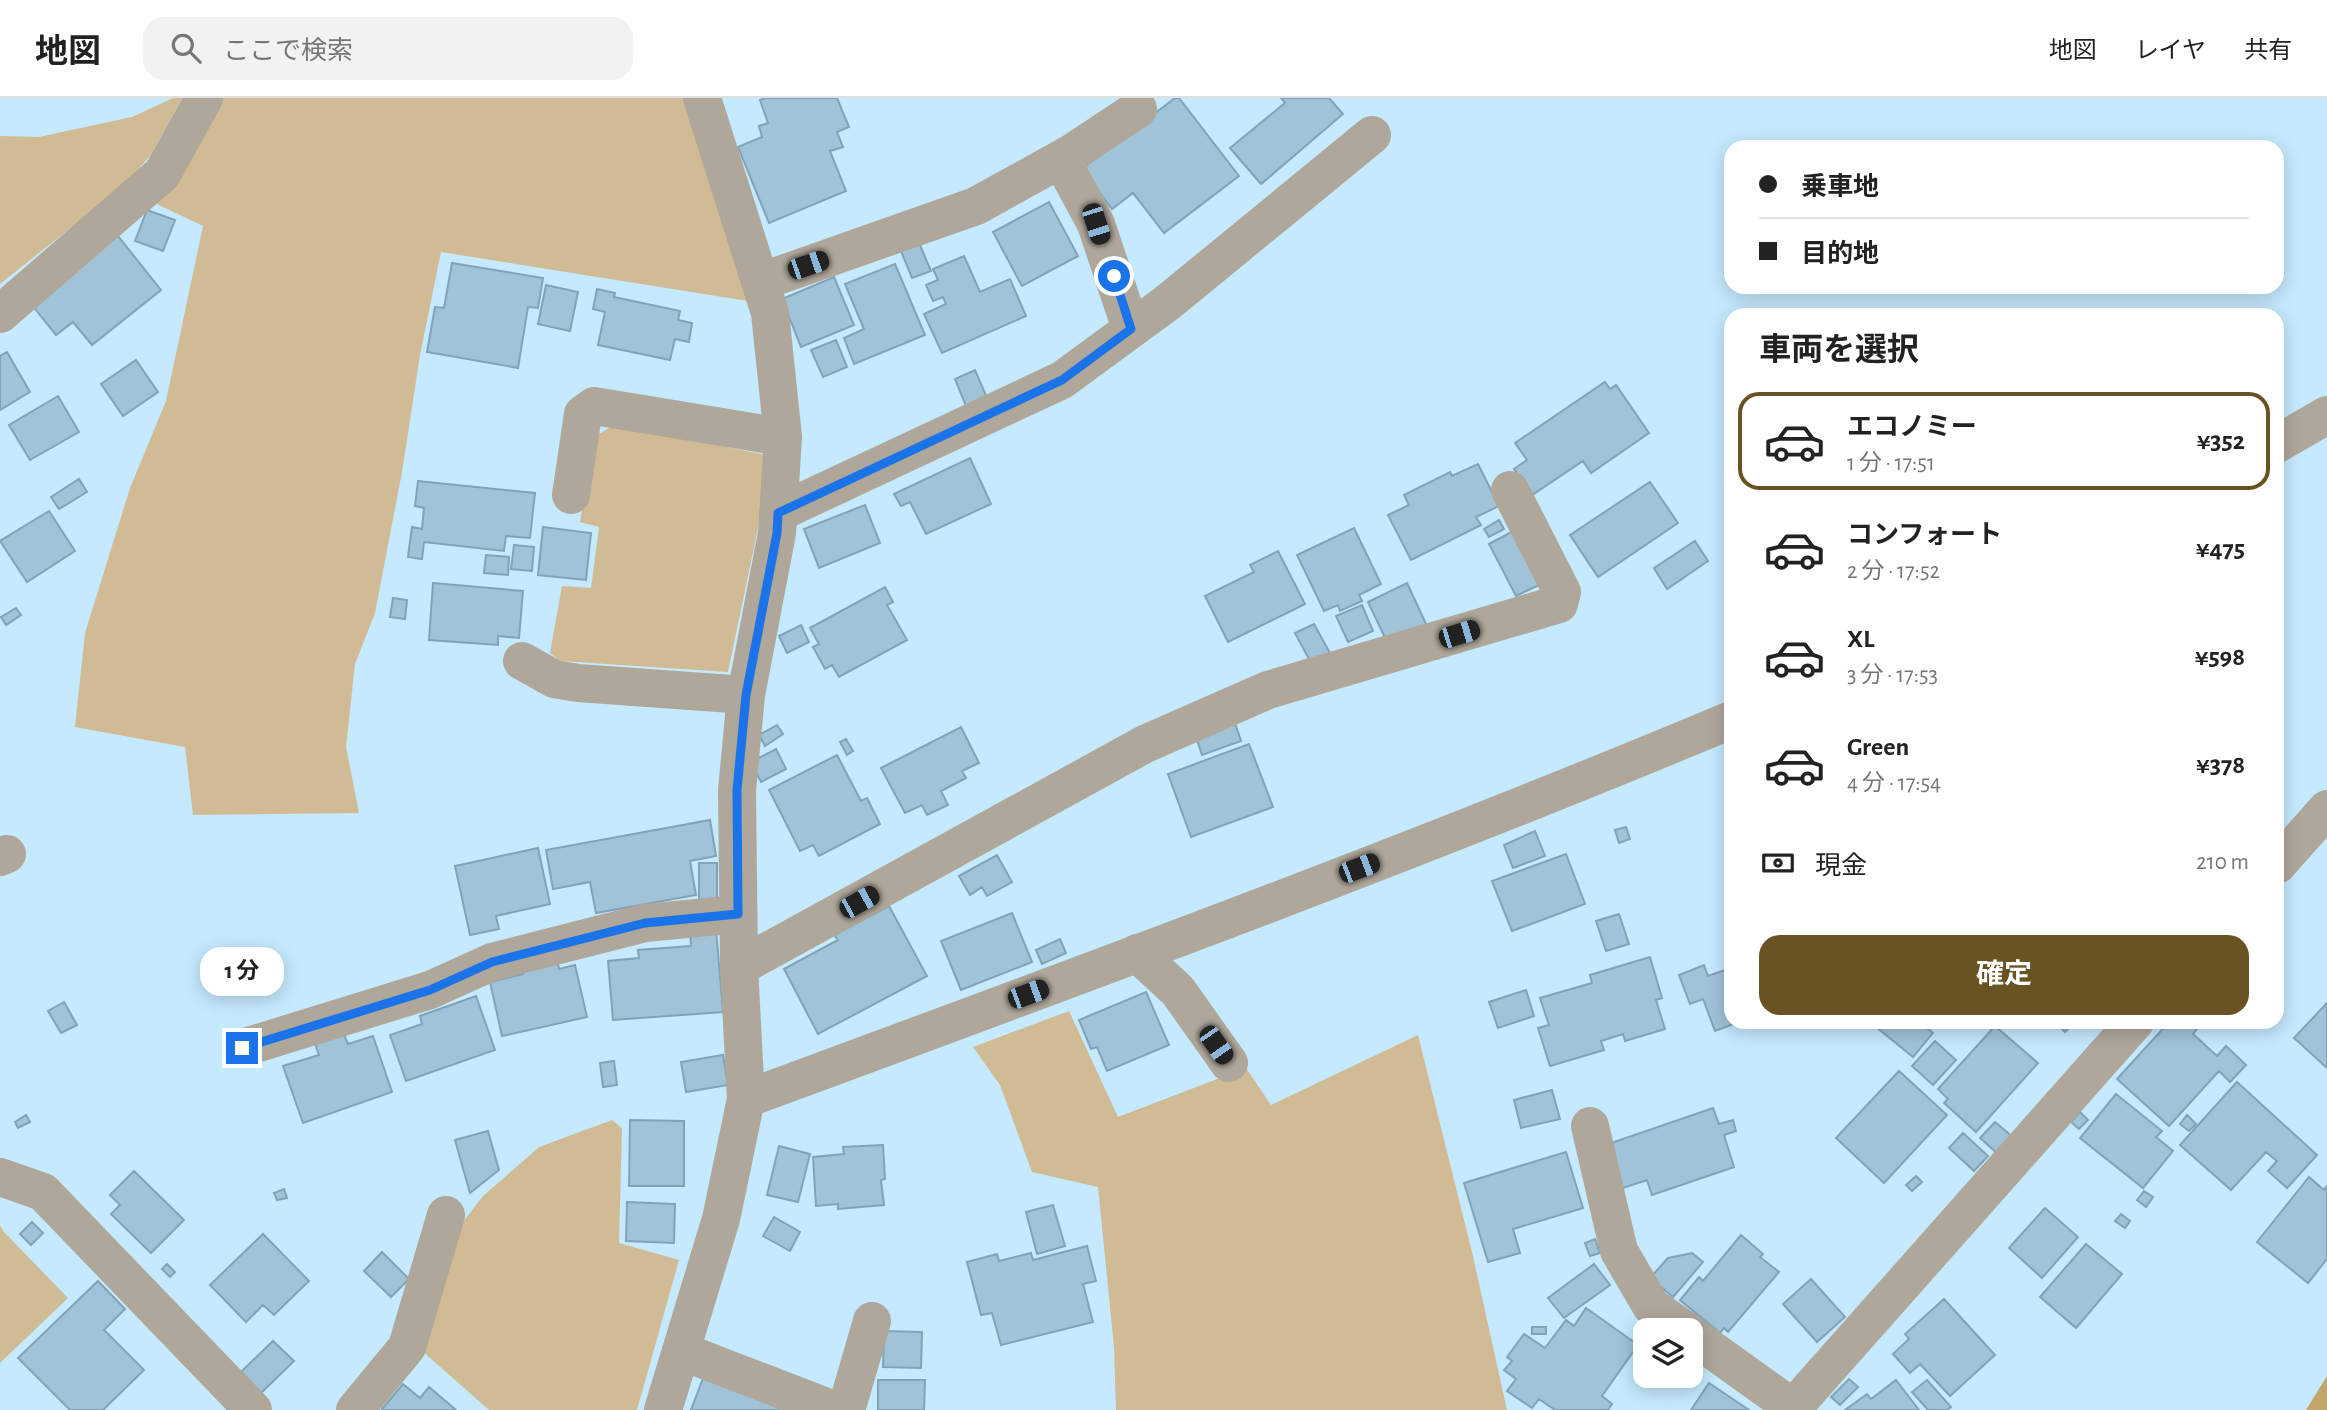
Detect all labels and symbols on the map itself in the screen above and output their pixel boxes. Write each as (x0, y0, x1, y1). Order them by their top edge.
car (1080, 201, 1113, 247)
car (785, 248, 832, 282)
route start (1098, 260, 1130, 292)
car (1436, 618, 1483, 650)
car (1336, 851, 1383, 885)
car (836, 883, 883, 921)
callout: 1 分 (200, 946, 284, 996)
car (1005, 977, 1052, 1011)
car (1196, 1022, 1237, 1068)
route end (226, 1032, 258, 1064)

